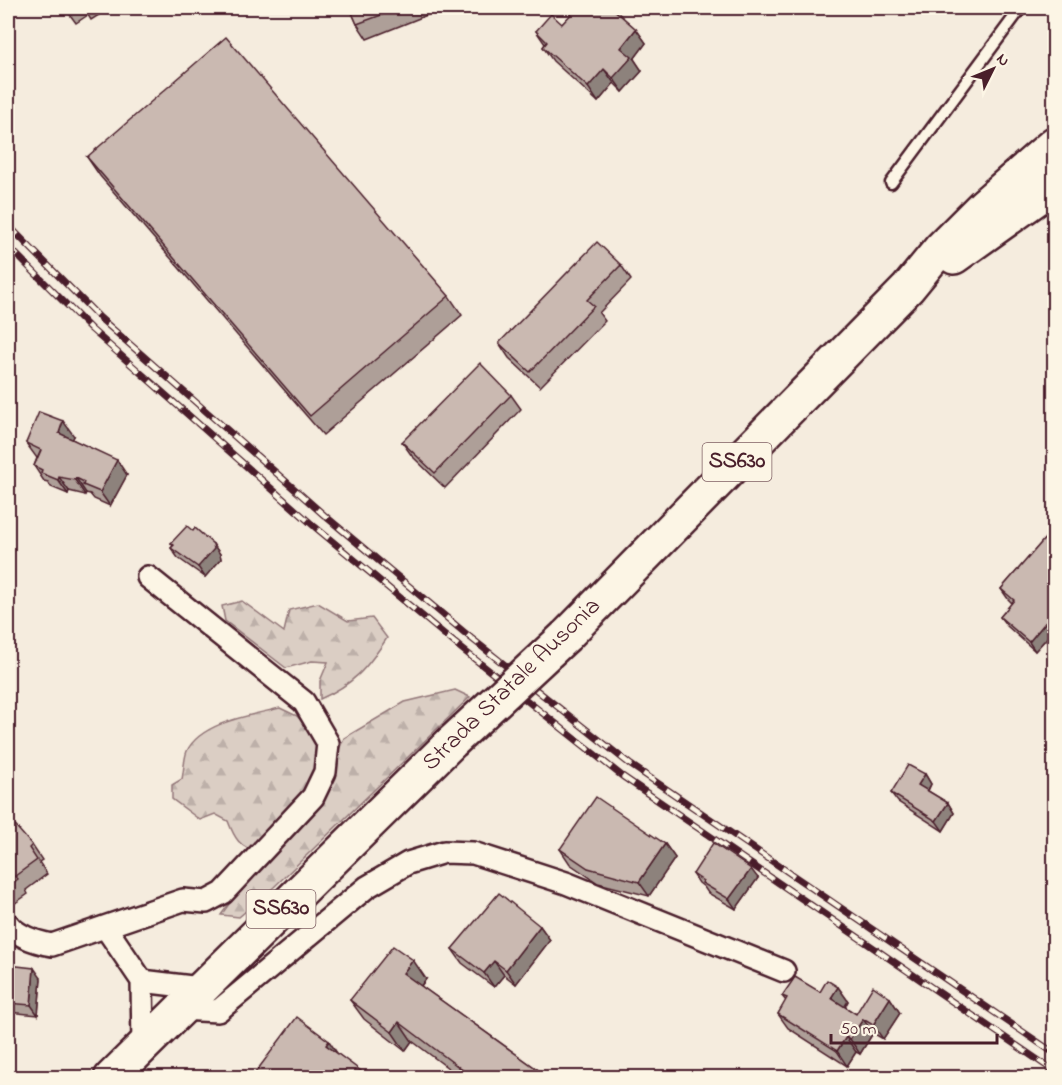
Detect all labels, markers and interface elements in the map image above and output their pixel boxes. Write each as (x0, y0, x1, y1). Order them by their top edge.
north arrow (963, 39, 1023, 99)
text: N (990, 48, 1015, 72)
road number: SS630 (702, 443, 771, 481)
street label: Strada Statale Ausonia (415, 590, 609, 780)
road number: SS630 (246, 890, 316, 928)
scale bar (831, 1007, 998, 1045)
text: 50 m (840, 1017, 877, 1043)

